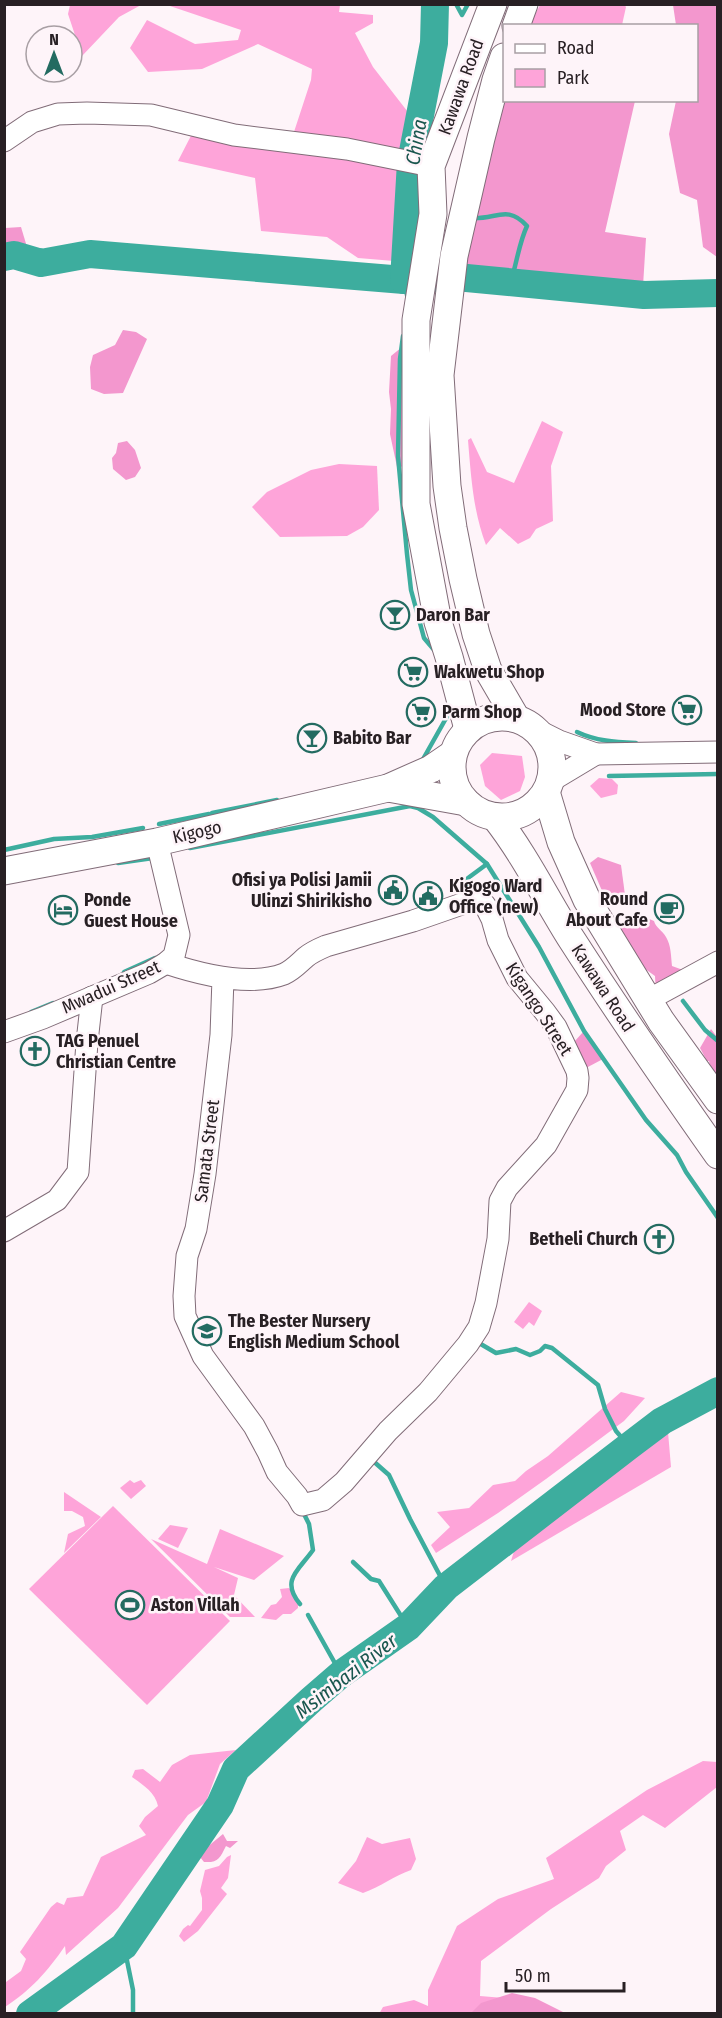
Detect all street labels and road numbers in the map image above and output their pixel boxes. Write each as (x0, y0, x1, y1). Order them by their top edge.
street label: Kawawa Road (434, 36, 488, 138)
street label: Kigogo (170, 816, 224, 848)
street label: Kawawa Road (566, 940, 640, 1036)
street label: Mwadui Street (58, 955, 164, 1018)
street label: Kigango Street (501, 958, 577, 1060)
street label: Samata Street (190, 1098, 224, 1204)

